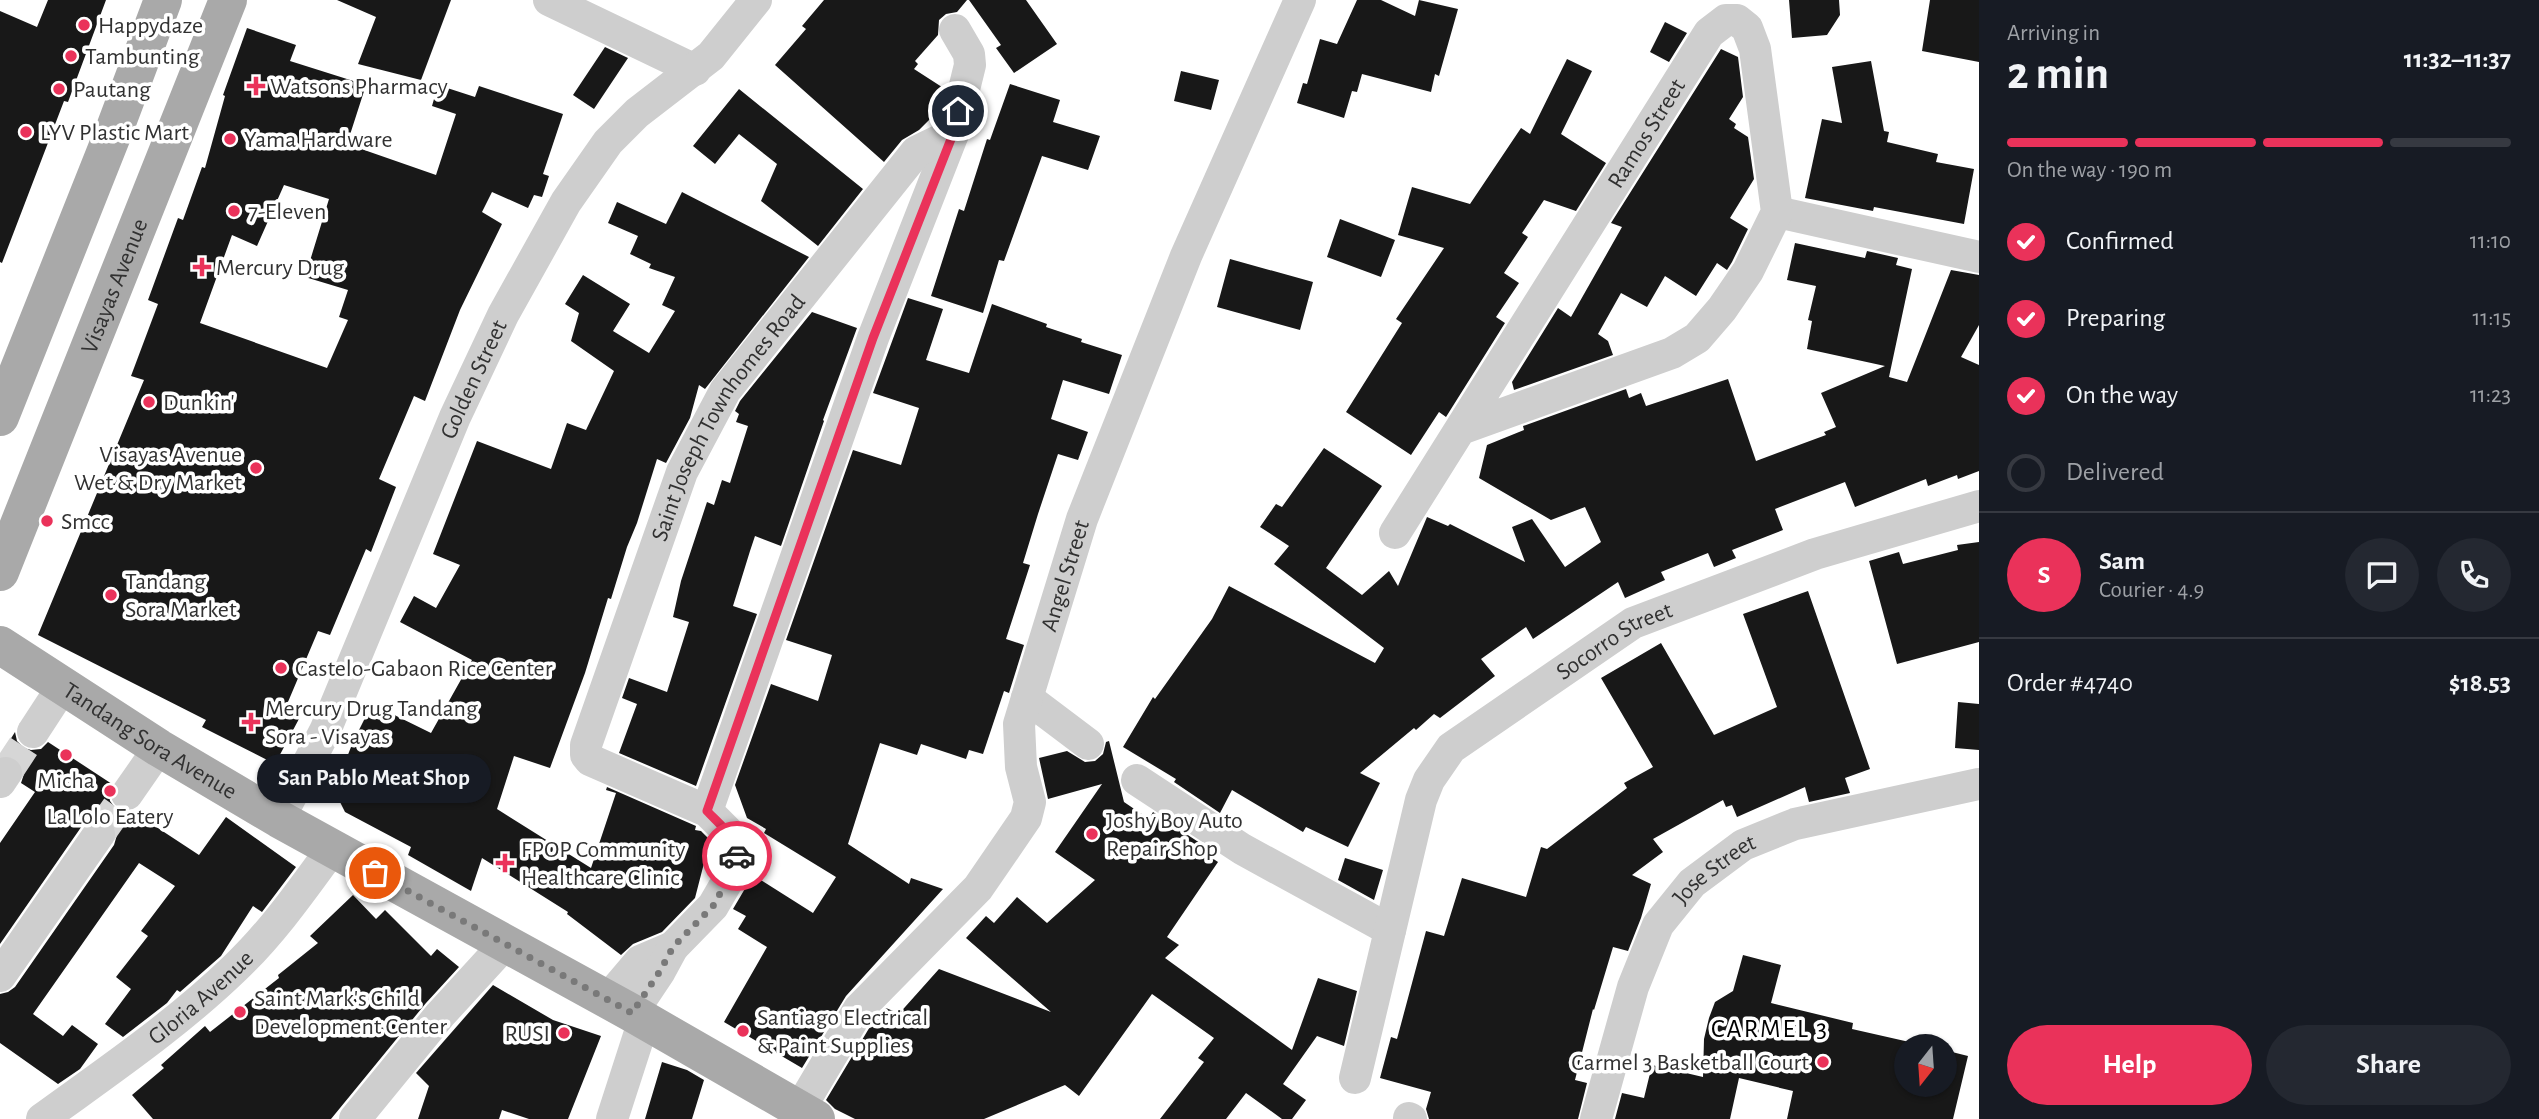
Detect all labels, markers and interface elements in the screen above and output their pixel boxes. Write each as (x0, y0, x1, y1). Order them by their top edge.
place label: Happydaze (98, 14, 203, 38)
marker: Happydaze (76, 17, 92, 33)
text: Arriving in (2007, 22, 2100, 45)
place label: Tambunting (85, 45, 200, 69)
text: 11:32–11:37 (2404, 46, 2511, 72)
marker: Tambunting (63, 48, 79, 64)
text: 2 min (2007, 51, 2109, 97)
place label: Watsons Pharmacy (270, 75, 448, 99)
street label: Ramos Street (1604, 75, 1690, 193)
place label: Pautang (73, 78, 151, 102)
marker: Watsons Pharmacy (248, 78, 264, 94)
marker: Pautang (51, 81, 67, 97)
pin (928, 81, 988, 141)
icon: home (939, 92, 977, 130)
place label: LYV Plastic Mart (40, 121, 189, 145)
marker: LYV Plastic Mart (18, 124, 34, 140)
place label: Yama Hardware (244, 128, 393, 152)
marker: Yama Hardware (222, 131, 238, 147)
text: On the way · 190 m (2007, 159, 2172, 182)
place label: 7-Eleven (248, 200, 326, 224)
marker: 7-Eleven (226, 203, 242, 219)
street label: Visayas Avenue (77, 215, 153, 357)
icon: check (2007, 223, 2045, 261)
text: Confirmed (2066, 228, 2174, 254)
text: 11:10 (2470, 230, 2511, 253)
place label: Mercury Drug (216, 256, 344, 280)
marker: Mercury Drug (194, 259, 210, 275)
street label: Saint Joseph Townhomes Road (648, 290, 810, 545)
icon: check (2007, 300, 2045, 338)
text: Preparing (2066, 305, 2165, 331)
text: 11:15 (2472, 307, 2511, 330)
street label: Golden Street (436, 316, 512, 442)
icon: check (2007, 377, 2045, 415)
text: On the way (2066, 382, 2178, 408)
text: 11:23 (2470, 384, 2511, 407)
place label: Dunkin' (163, 391, 234, 415)
marker: Dunkin' (141, 394, 157, 410)
place label: Visayas Avenue Wet & Dry Market (74, 443, 242, 495)
text: Delivered (2066, 459, 2164, 485)
marker: Visayas Avenue Wet & Dry Market (248, 460, 264, 476)
place label: Smcc (61, 510, 110, 534)
marker: Smcc (39, 513, 55, 529)
street label: Angel Street (1037, 517, 1094, 634)
button: chat (2345, 538, 2419, 612)
button: phone (2437, 538, 2511, 612)
text: Sam (2099, 548, 2145, 574)
text: S (2038, 562, 2050, 588)
place label: Tandang Sora Market (125, 570, 237, 622)
text: Courier · 4.9 (2099, 579, 2204, 602)
marker: Tandang Sora Market (103, 587, 119, 603)
street label: Socorro Street (1552, 598, 1676, 685)
place label: Castelo-Gabaon Rice Center (295, 657, 553, 681)
marker: Castelo-Gabaon Rice Center (273, 660, 289, 676)
text: Order #4740 (2007, 670, 2133, 696)
text: $18.53 (2449, 670, 2511, 696)
street label: Tandang Sora Avenue (58, 678, 241, 804)
place label: Mercury Drug Tandang Sora - Visayas (265, 697, 478, 749)
marker: Mercury Drug Tandang Sora - Visayas (243, 714, 259, 730)
marker: Micha (58, 747, 74, 763)
callout: San Pablo Meat Shop (258, 754, 492, 803)
text: San Pablo Meat Shop (278, 767, 470, 790)
place label: Micha (37, 769, 95, 793)
marker: La Lolo Eatery (102, 783, 118, 799)
place label: La Lolo Eatery (47, 805, 173, 829)
place label: Joshy Boy Auto Repair Shop (1106, 809, 1243, 861)
courier (702, 821, 772, 891)
marker: Joshy Boy Auto Repair Shop (1084, 826, 1100, 842)
street label: Jose Street (1669, 830, 1759, 910)
icon: car (718, 837, 756, 875)
place label: FPOP Community Healthcare Clinic (521, 838, 685, 890)
pin (345, 843, 405, 903)
marker: FPOP Community Healthcare Clinic (495, 853, 515, 873)
icon: bag (356, 854, 394, 892)
street label: Gloria Avenue (144, 946, 258, 1050)
place label: Saint Mark's Child Development Center (254, 987, 447, 1039)
marker: Saint Mark's Child Development Center (232, 1004, 248, 1020)
place label: Santiago Electrical & Paint Supplies (757, 1006, 928, 1058)
district label: CARMEL 3 (1711, 1016, 1829, 1042)
place label: RUSI (504, 1022, 550, 1046)
marker: Santiago Electrical & Paint Supplies (735, 1023, 751, 1039)
marker: RUSI (556, 1025, 572, 1041)
button: Help (2007, 1025, 2252, 1105)
button: Share (2266, 1025, 2511, 1105)
north arrow (1894, 1034, 1956, 1097)
map controls (1894, 1034, 1957, 1097)
place label: Carmel 3 Basketball Court (1571, 1051, 1809, 1075)
marker: Carmel 3 Basketball Court (1815, 1054, 1831, 1070)

